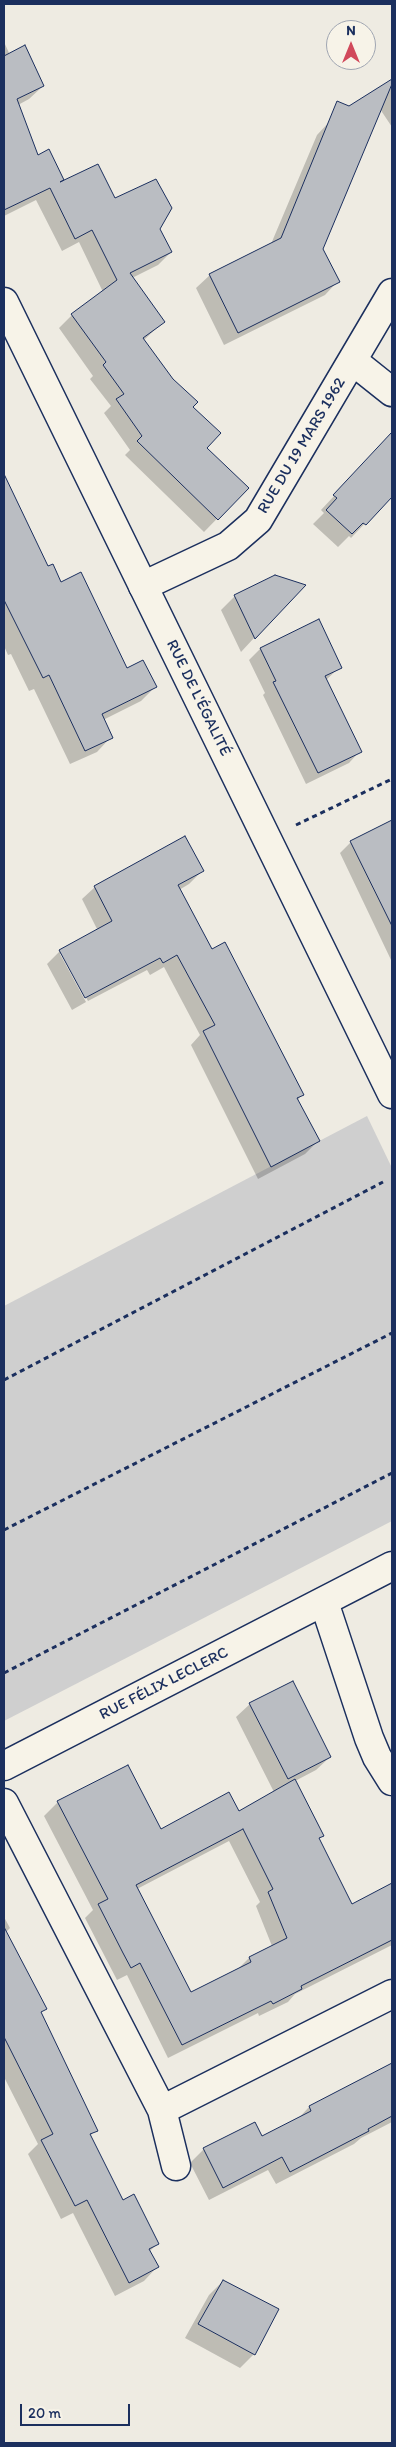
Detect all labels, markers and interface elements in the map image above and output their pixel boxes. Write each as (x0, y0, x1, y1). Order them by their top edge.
north arrow (326, 20, 376, 70)
text: N (346, 22, 356, 39)
street label: RUE DU 19 MARS 1962 (254, 375, 350, 517)
street label: RUE DE L'ÉGALITÉ (162, 637, 234, 759)
street label: RUE FÉLIX LECLERC (96, 1643, 232, 1725)
scale bar (22, 2394, 132, 2426)
text: 20 m (28, 2404, 61, 2422)

